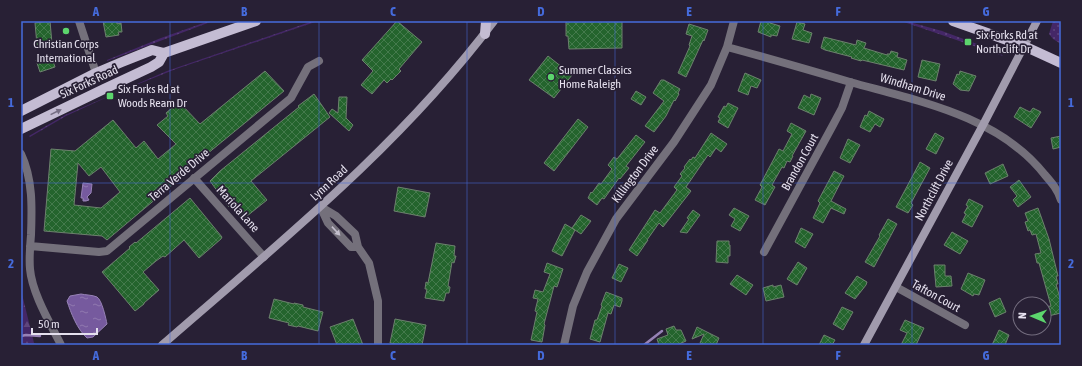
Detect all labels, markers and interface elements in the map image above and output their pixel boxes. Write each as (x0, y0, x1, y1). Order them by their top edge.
text: A (92, 4, 100, 19)
text: B (241, 4, 248, 19)
text: C (390, 4, 396, 19)
text: D (537, 4, 545, 19)
text: E (686, 4, 692, 19)
text: F (835, 4, 841, 19)
text: G (983, 4, 990, 19)
marker: Christian Corps International (61, 26, 71, 36)
place label: Six Forks Rd at Northclift Dr (976, 28, 1038, 56)
place label: Christian Corps International (33, 37, 99, 65)
marker: Six Forks Rd at Northclift Dr (963, 37, 973, 47)
street label: Six Forks Road (58, 63, 120, 101)
place label: Summer Classics Home Raleigh (559, 63, 632, 91)
street label: Windham Drive (878, 70, 948, 104)
marker: Summer Classics Home Raleigh (546, 72, 556, 82)
place label: Six Forks Rd at Woods Ream Dr (118, 82, 187, 110)
marker: Six Forks Rd at Woods Ream Dr (105, 91, 115, 101)
text: 1 (8, 95, 14, 110)
text: 1 (1068, 95, 1074, 110)
one-way arrow (50, 109, 62, 115)
street label: Brandon Court (779, 131, 822, 193)
street label: Killington Drive (609, 142, 661, 206)
street label: Terra Verde Drive (146, 146, 212, 204)
street label: Northclift Drive (912, 157, 956, 223)
street label: Lynn Road (308, 162, 350, 204)
street label: Mariola Lane (214, 183, 262, 235)
one-way arrow (331, 226, 341, 236)
text: 2 (8, 256, 14, 271)
text: 2 (1068, 256, 1074, 271)
street label: Tafton Court (909, 277, 963, 315)
north arrow (1012, 296, 1052, 336)
scale bar (32, 310, 97, 336)
text: N (1016, 312, 1028, 319)
text: 50 m (38, 317, 60, 331)
text: A (92, 348, 100, 363)
text: B (241, 348, 248, 363)
text: C (390, 348, 396, 363)
text: D (537, 348, 545, 363)
text: E (686, 348, 692, 363)
text: F (835, 348, 841, 363)
text: G (983, 348, 990, 363)

